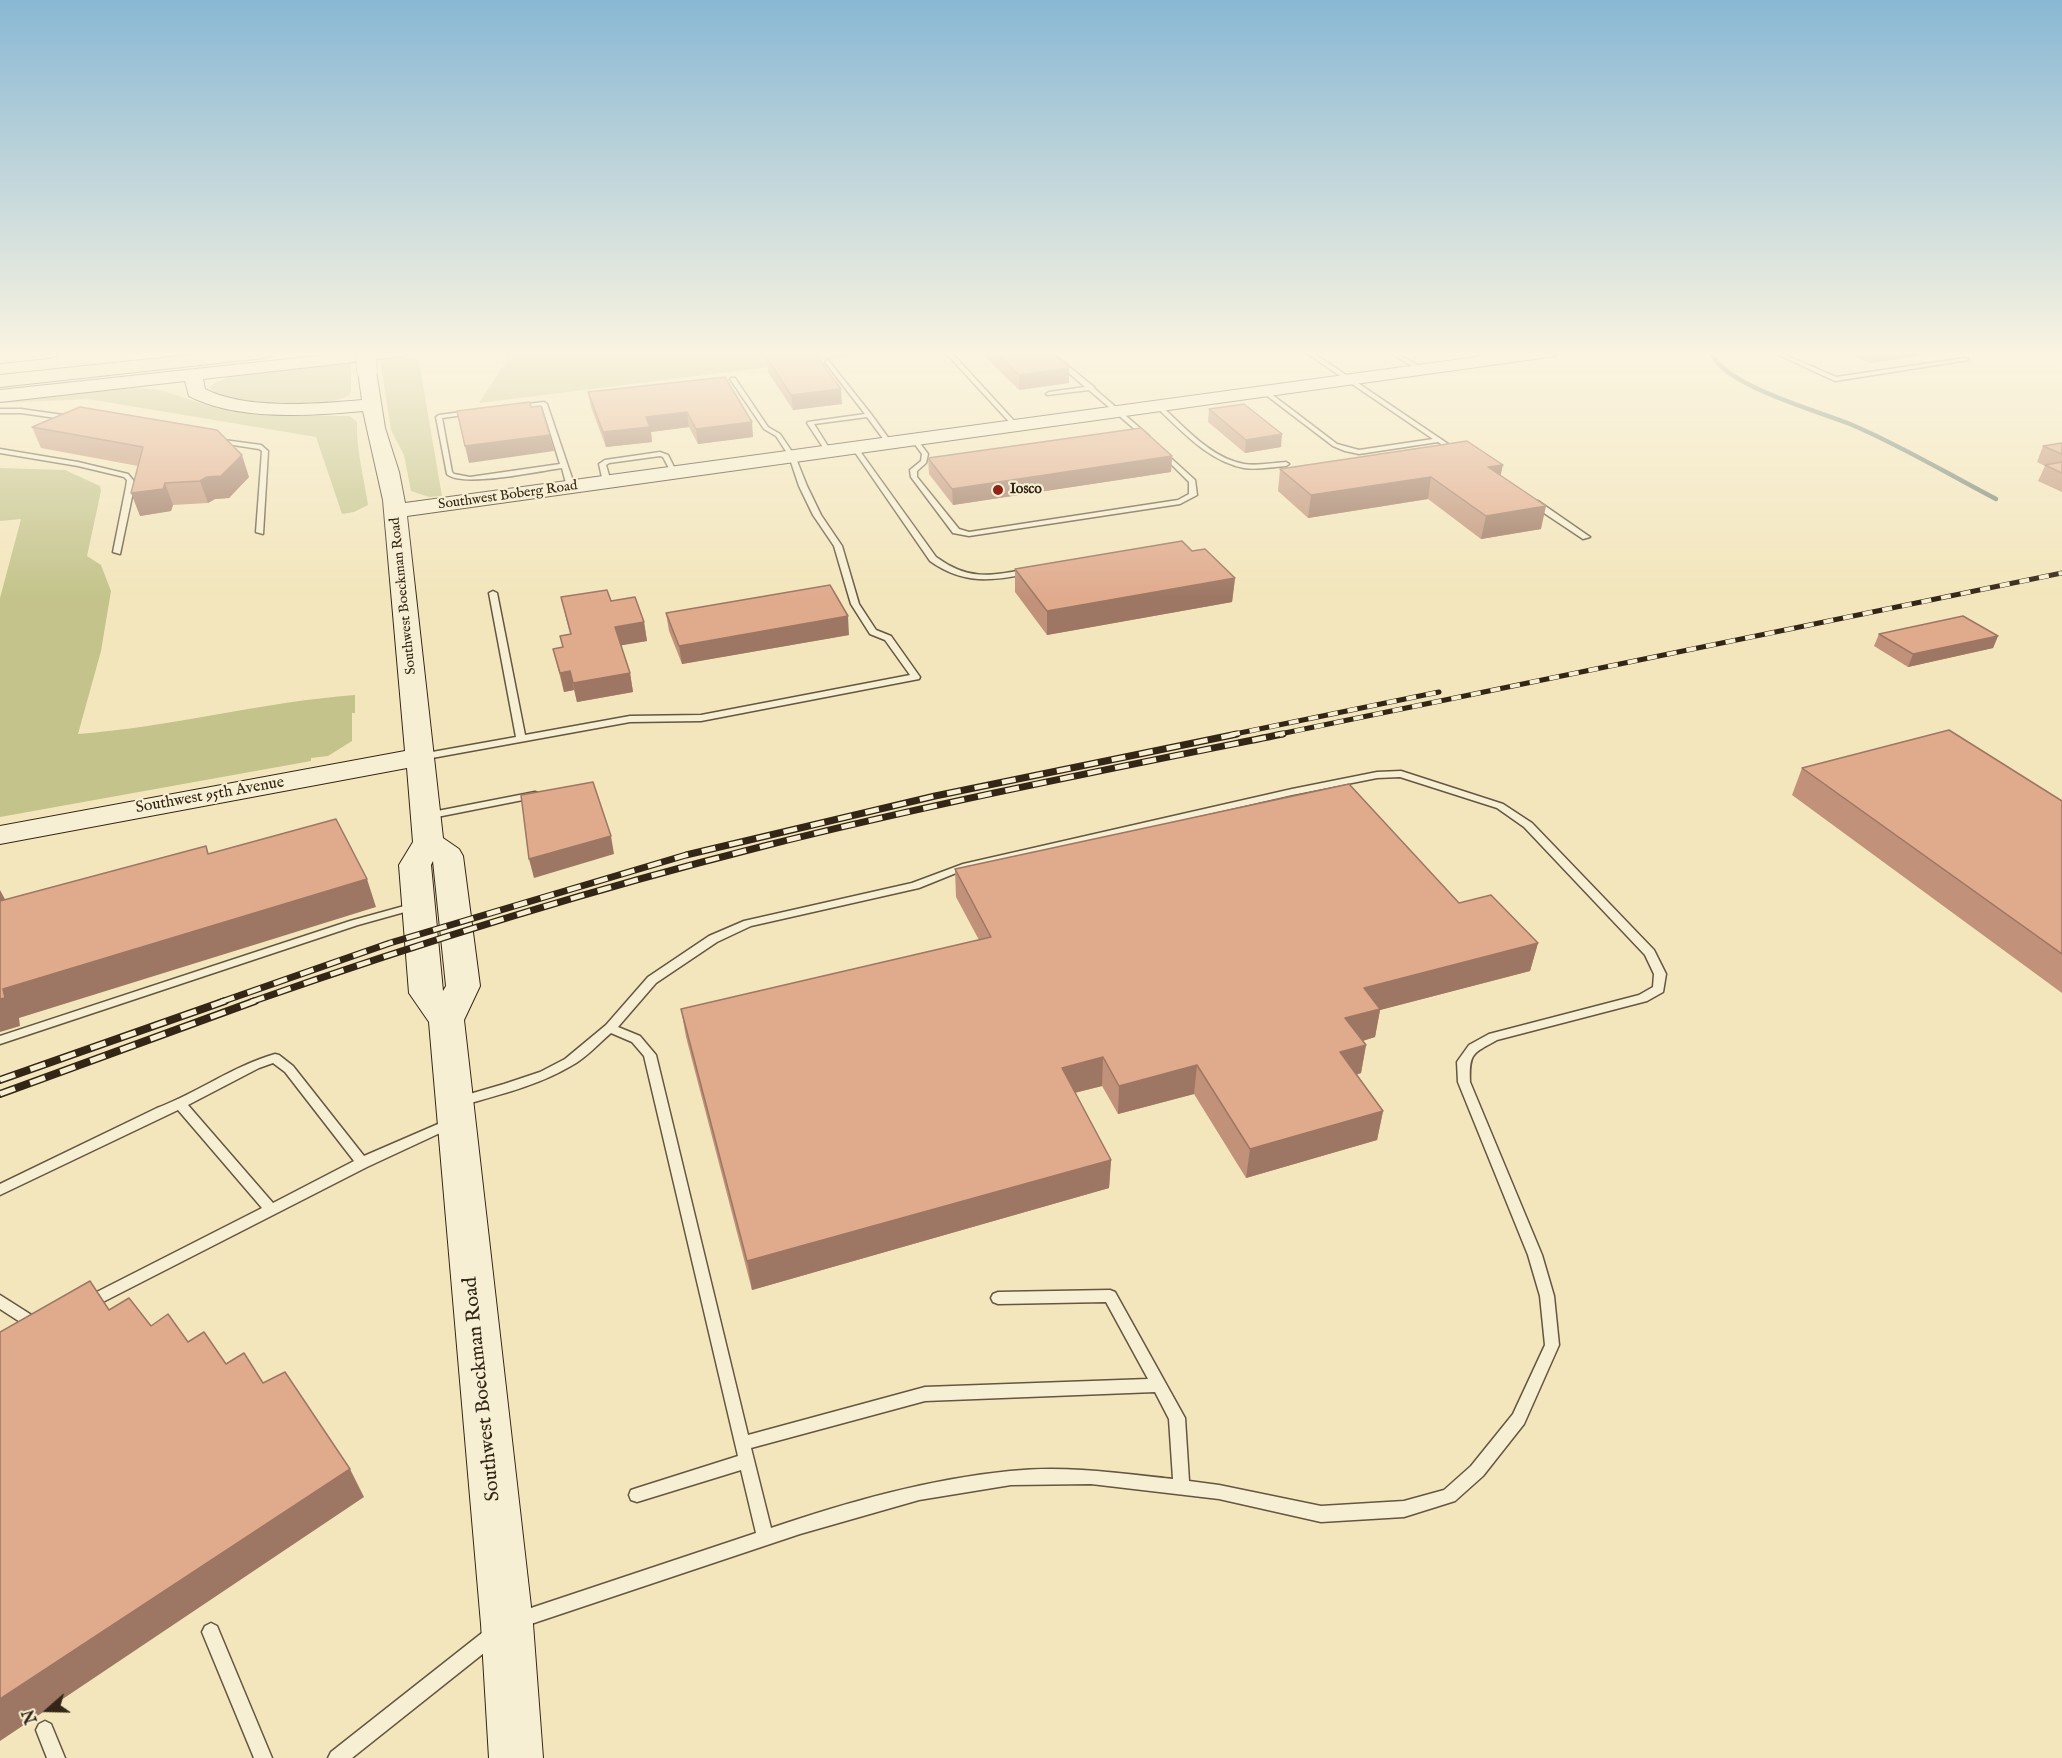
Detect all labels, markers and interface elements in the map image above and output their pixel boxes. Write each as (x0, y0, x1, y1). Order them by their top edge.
street label: Southwest Boberg Road (437, 478, 579, 514)
place label: Iosco (1010, 482, 1042, 498)
marker: Iosco (991, 483, 1005, 497)
street label: Southwest Boeckman Road (387, 517, 421, 675)
street label: Southwest 95th Avenue (134, 773, 286, 819)
street label: Southwest Boeckman Road (459, 1275, 507, 1503)
north arrow (18, 1680, 78, 1740)
text: N (19, 1706, 43, 1726)

